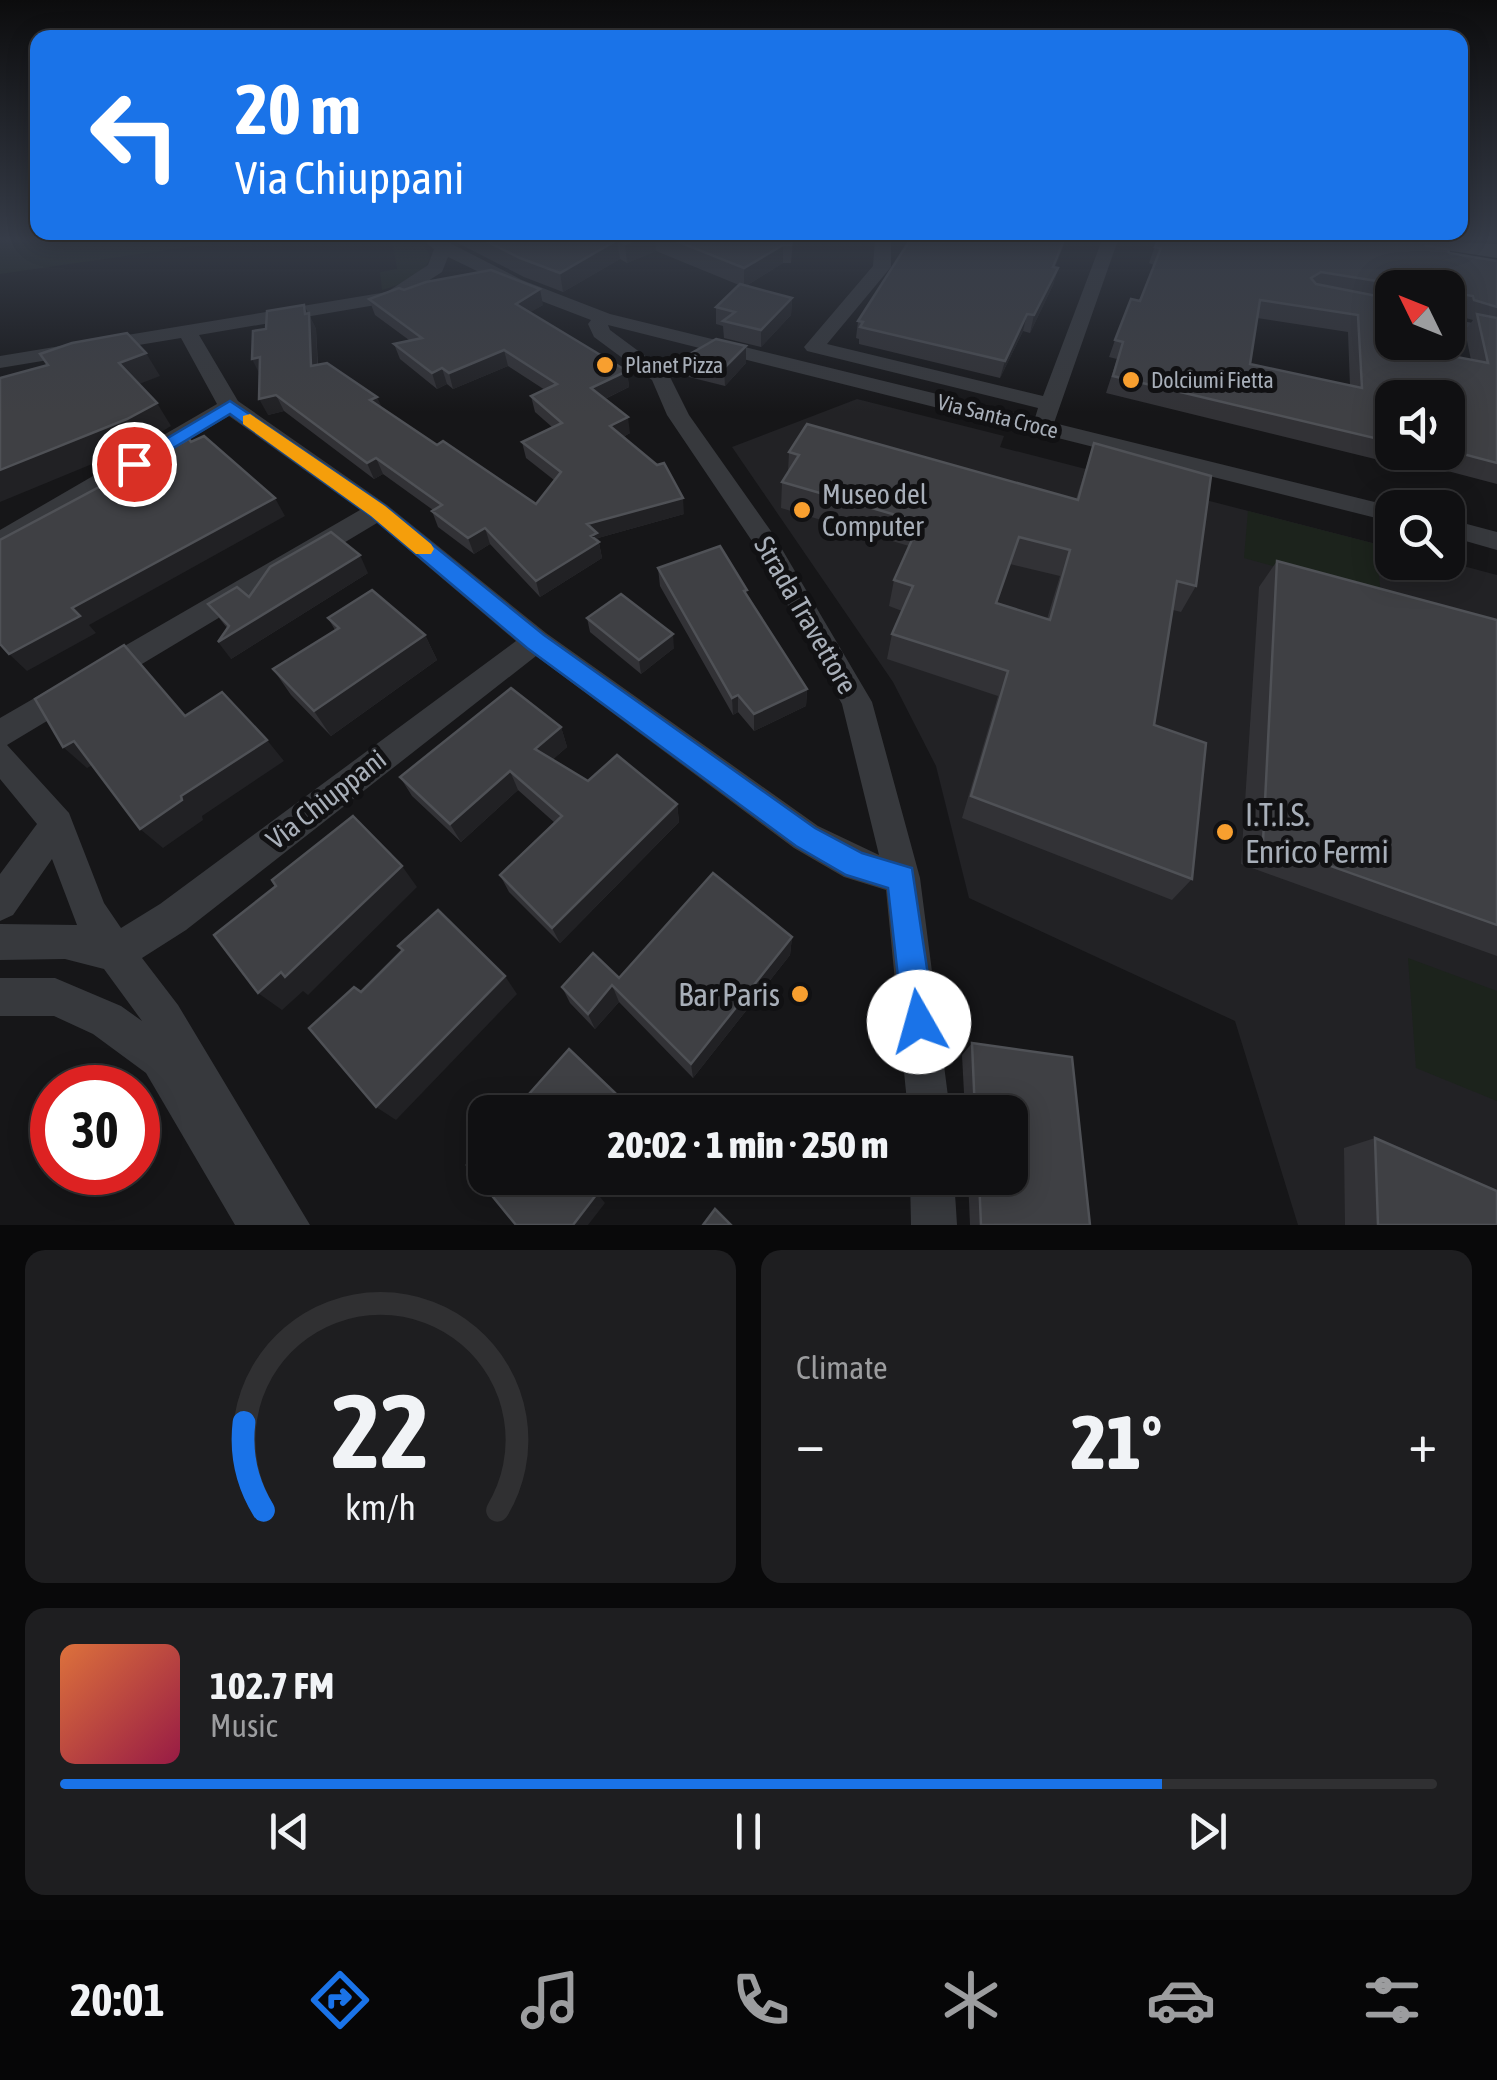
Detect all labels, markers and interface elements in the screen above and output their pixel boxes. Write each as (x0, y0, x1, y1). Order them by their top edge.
text: 20 m (235, 69, 361, 149)
icon: left (70, 70, 200, 200)
text: Via Chiuppani (235, 152, 464, 204)
north arrow (1375, 270, 1465, 360)
map controls (1375, 270, 1465, 580)
place label: Planet Pizza (625, 352, 723, 378)
marker: Planet Pizza (594, 354, 616, 376)
place label: Dolciumi Fietta (1151, 367, 1274, 393)
marker: Dolciumi Fietta (1120, 369, 1142, 391)
button: sound (1375, 380, 1465, 470)
street label: Via Santa Croce (935, 388, 1061, 444)
pin (92, 422, 177, 507)
icon: arrive (107, 437, 162, 492)
place label: Museo del Computer (822, 478, 928, 542)
button: search (1375, 490, 1465, 580)
marker: Museo del Computer (791, 499, 813, 521)
street label: Strada Travettore (748, 531, 864, 699)
street label: Via Chiuppani (260, 742, 392, 856)
place label: I.T.I.S. Enrico Fermi (1245, 796, 1389, 870)
marker: I.T.I.S. Enrico Fermi (1214, 821, 1236, 843)
position arrow (867, 970, 971, 1074)
place label: Bar Paris (678, 976, 780, 1013)
marker: Bar Paris (789, 983, 811, 1005)
speed limit sign: 30 (30, 1065, 160, 1195)
text: 20:02 · 1 min · 250 m (608, 1123, 888, 1166)
text: Climate (796, 1349, 888, 1386)
text: 22 (332, 1371, 429, 1490)
text: 21° (1071, 1399, 1162, 1485)
text: − (796, 1411, 825, 1474)
text: + (1408, 1411, 1437, 1474)
text: km/h (345, 1487, 416, 1528)
text: 102.7 FM (210, 1664, 334, 1707)
text: Music (210, 1707, 277, 1744)
icon: previous (262, 1804, 317, 1859)
icon: pause (721, 1804, 776, 1859)
icon: next (1180, 1804, 1235, 1859)
icon: directions (305, 1965, 375, 2035)
icon: music (515, 1965, 585, 2035)
icon: phone (726, 1965, 796, 2035)
icon: climate (936, 1965, 1006, 2035)
icon: car (1146, 1965, 1216, 2035)
icon: filters (1357, 1965, 1427, 2035)
text: 20:01 (70, 1974, 165, 2026)

